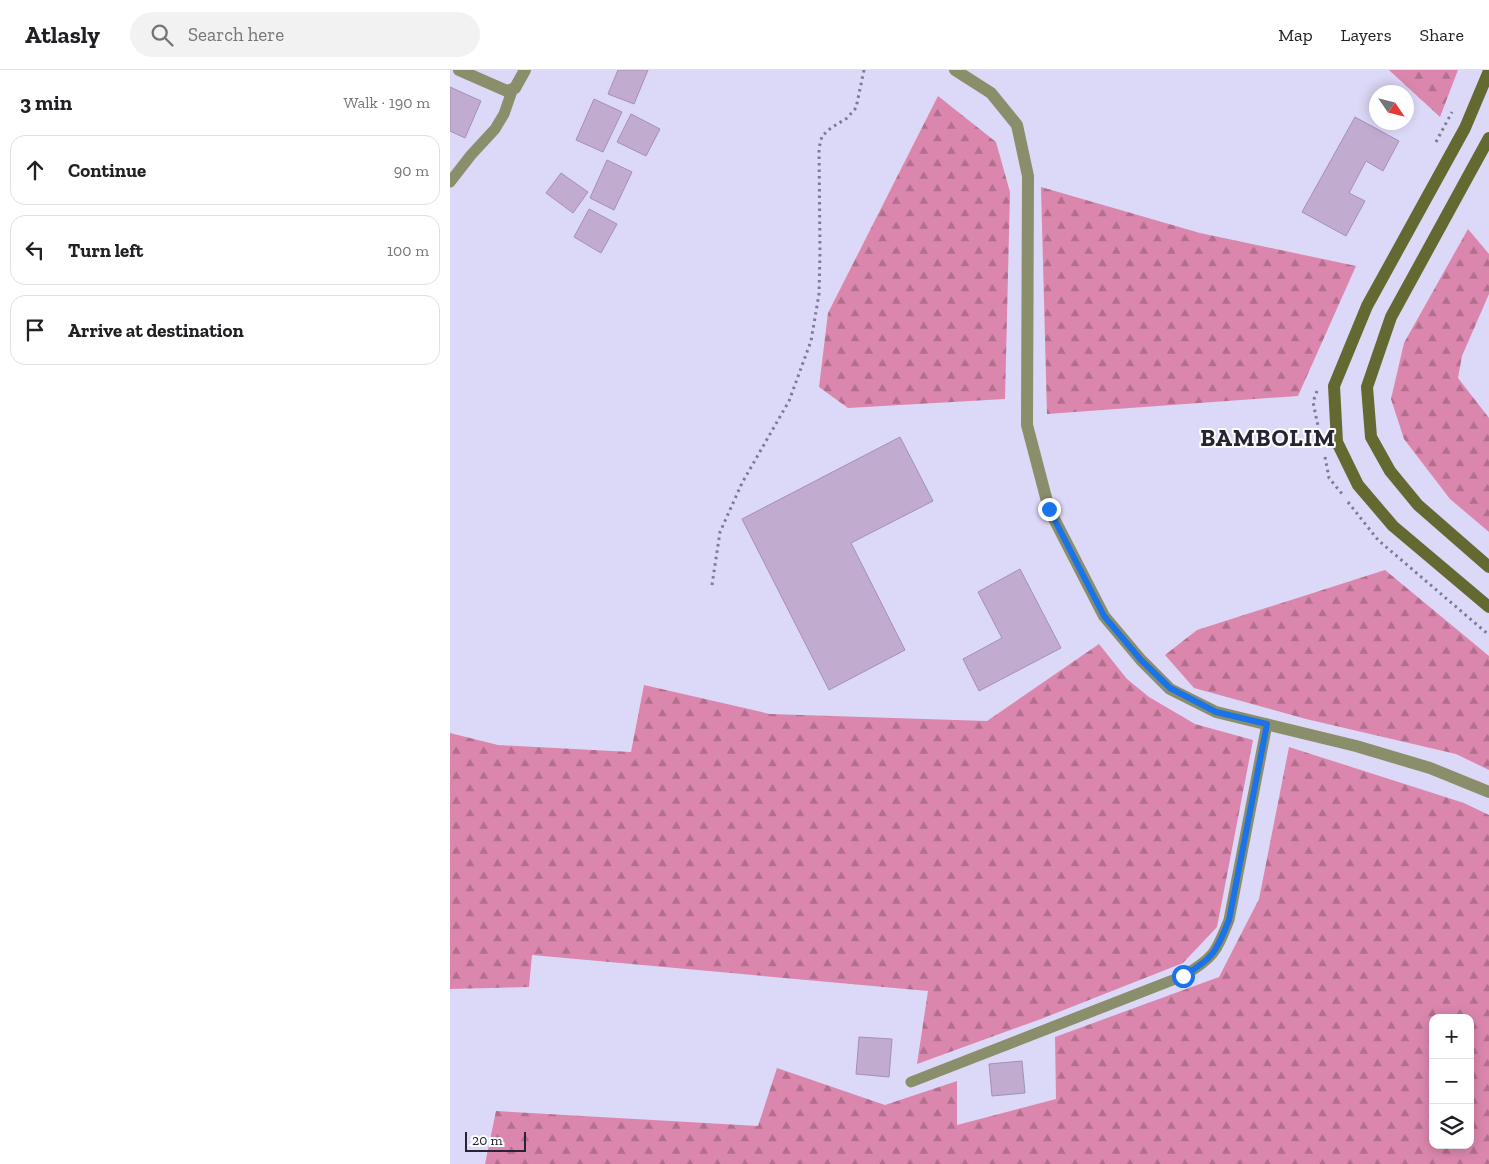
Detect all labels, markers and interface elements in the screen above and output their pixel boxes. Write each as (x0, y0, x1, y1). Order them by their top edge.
search box (130, 12, 480, 57)
text: Atlasly (25, 20, 100, 49)
icon: search (148, 21, 176, 49)
text: Search here (188, 23, 284, 46)
text: Map (1278, 24, 1313, 46)
text: Layers (1341, 24, 1392, 46)
text: Share (1420, 24, 1464, 46)
north arrow (1369, 85, 1414, 130)
text: 3 min (20, 90, 72, 115)
text: Walk · 190 m (343, 93, 430, 112)
icon: ahead (21, 156, 49, 184)
text: Continue (68, 159, 146, 182)
text: 90 m (394, 161, 429, 180)
icon: left (21, 236, 49, 264)
text: Turn left (68, 239, 143, 262)
text: 100 m (387, 241, 429, 260)
icon: arrive (21, 316, 49, 344)
text: Arrive at destination (68, 319, 244, 342)
district label: BAMBOLIM (1200, 423, 1336, 452)
route end (1038, 498, 1061, 521)
route start (1172, 965, 1195, 988)
map controls (1429, 1014, 1474, 1149)
button: + (1429, 1014, 1474, 1059)
button: − (1429, 1059, 1474, 1104)
button: layers (1429, 1104, 1474, 1149)
scale bar (465, 1129, 526, 1152)
text: 20 m (472, 1132, 503, 1149)

